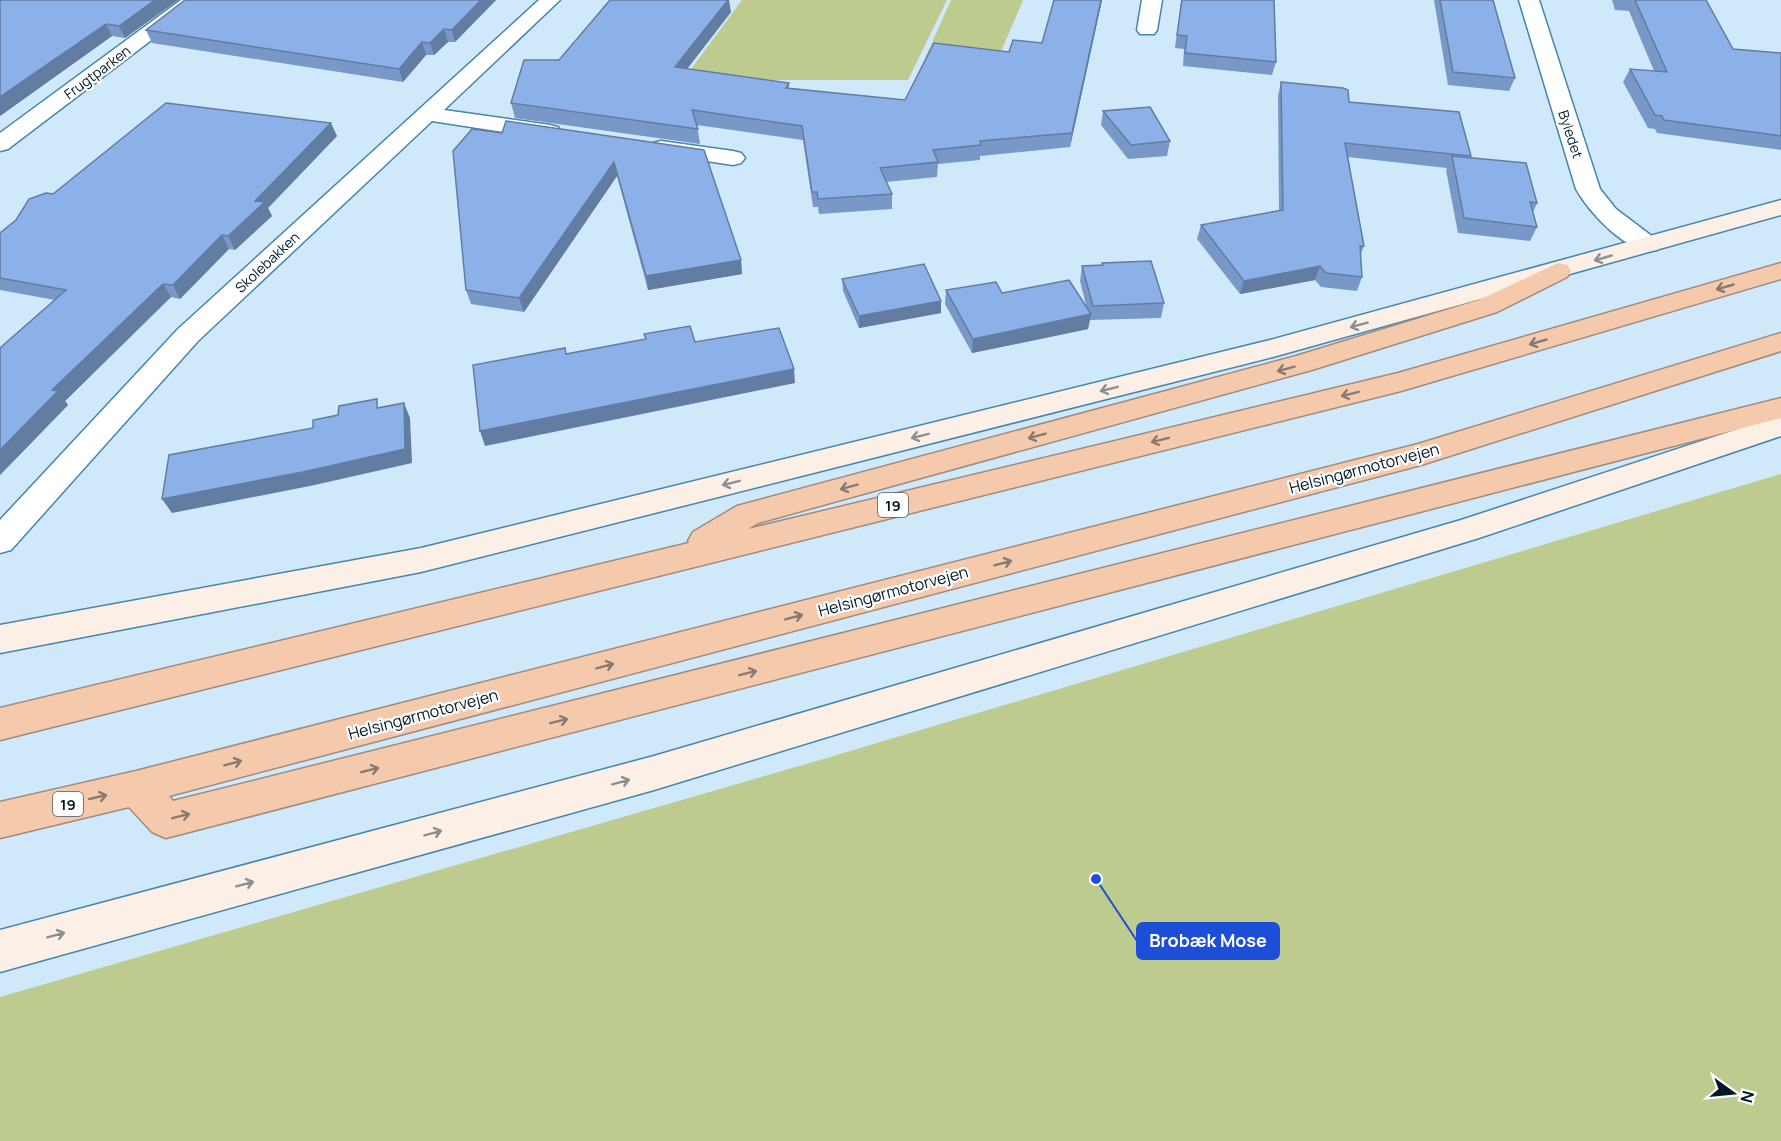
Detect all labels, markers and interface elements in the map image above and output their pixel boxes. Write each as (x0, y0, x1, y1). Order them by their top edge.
street label: Frugtparken (60, 41, 134, 103)
street label: Byledet (1554, 108, 1588, 161)
street label: Skolebakken (231, 227, 303, 297)
one-way arrow (1594, 253, 1613, 264)
one-way arrow (1716, 282, 1735, 293)
one-way arrow (1350, 320, 1369, 331)
one-way arrow (1529, 337, 1548, 348)
one-way arrow (1277, 363, 1296, 375)
one-way arrow (1100, 383, 1119, 395)
one-way arrow (1341, 389, 1360, 401)
one-way arrow (911, 430, 930, 442)
one-way arrow (1028, 431, 1047, 442)
one-way arrow (1151, 435, 1170, 447)
street label: Helsingørmotorvejen (1287, 437, 1441, 499)
one-way arrow (722, 477, 741, 489)
one-way arrow (840, 482, 859, 493)
road number: 19 (878, 493, 908, 517)
one-way arrow (993, 557, 1012, 568)
street label: Helsingørmotorvejen (816, 560, 970, 622)
one-way arrow (784, 611, 803, 623)
one-way arrow (595, 660, 614, 672)
one-way arrow (738, 666, 757, 678)
street label: Helsingørmotorvejen (346, 683, 500, 745)
one-way arrow (549, 715, 568, 727)
one-way arrow (223, 757, 242, 768)
one-way arrow (360, 763, 379, 775)
one-way arrow (611, 776, 630, 787)
one-way arrow (88, 791, 107, 803)
road number: 19 (53, 792, 83, 816)
one-way arrow (171, 810, 190, 822)
one-way arrow (423, 827, 442, 838)
one-way arrow (235, 878, 254, 889)
callout: Brobæk Mose (1137, 923, 1279, 959)
text: Brobæk Mose (1149, 928, 1267, 952)
one-way arrow (47, 929, 66, 941)
north arrow (1703, 1063, 1763, 1123)
text: N (1735, 1088, 1760, 1105)

